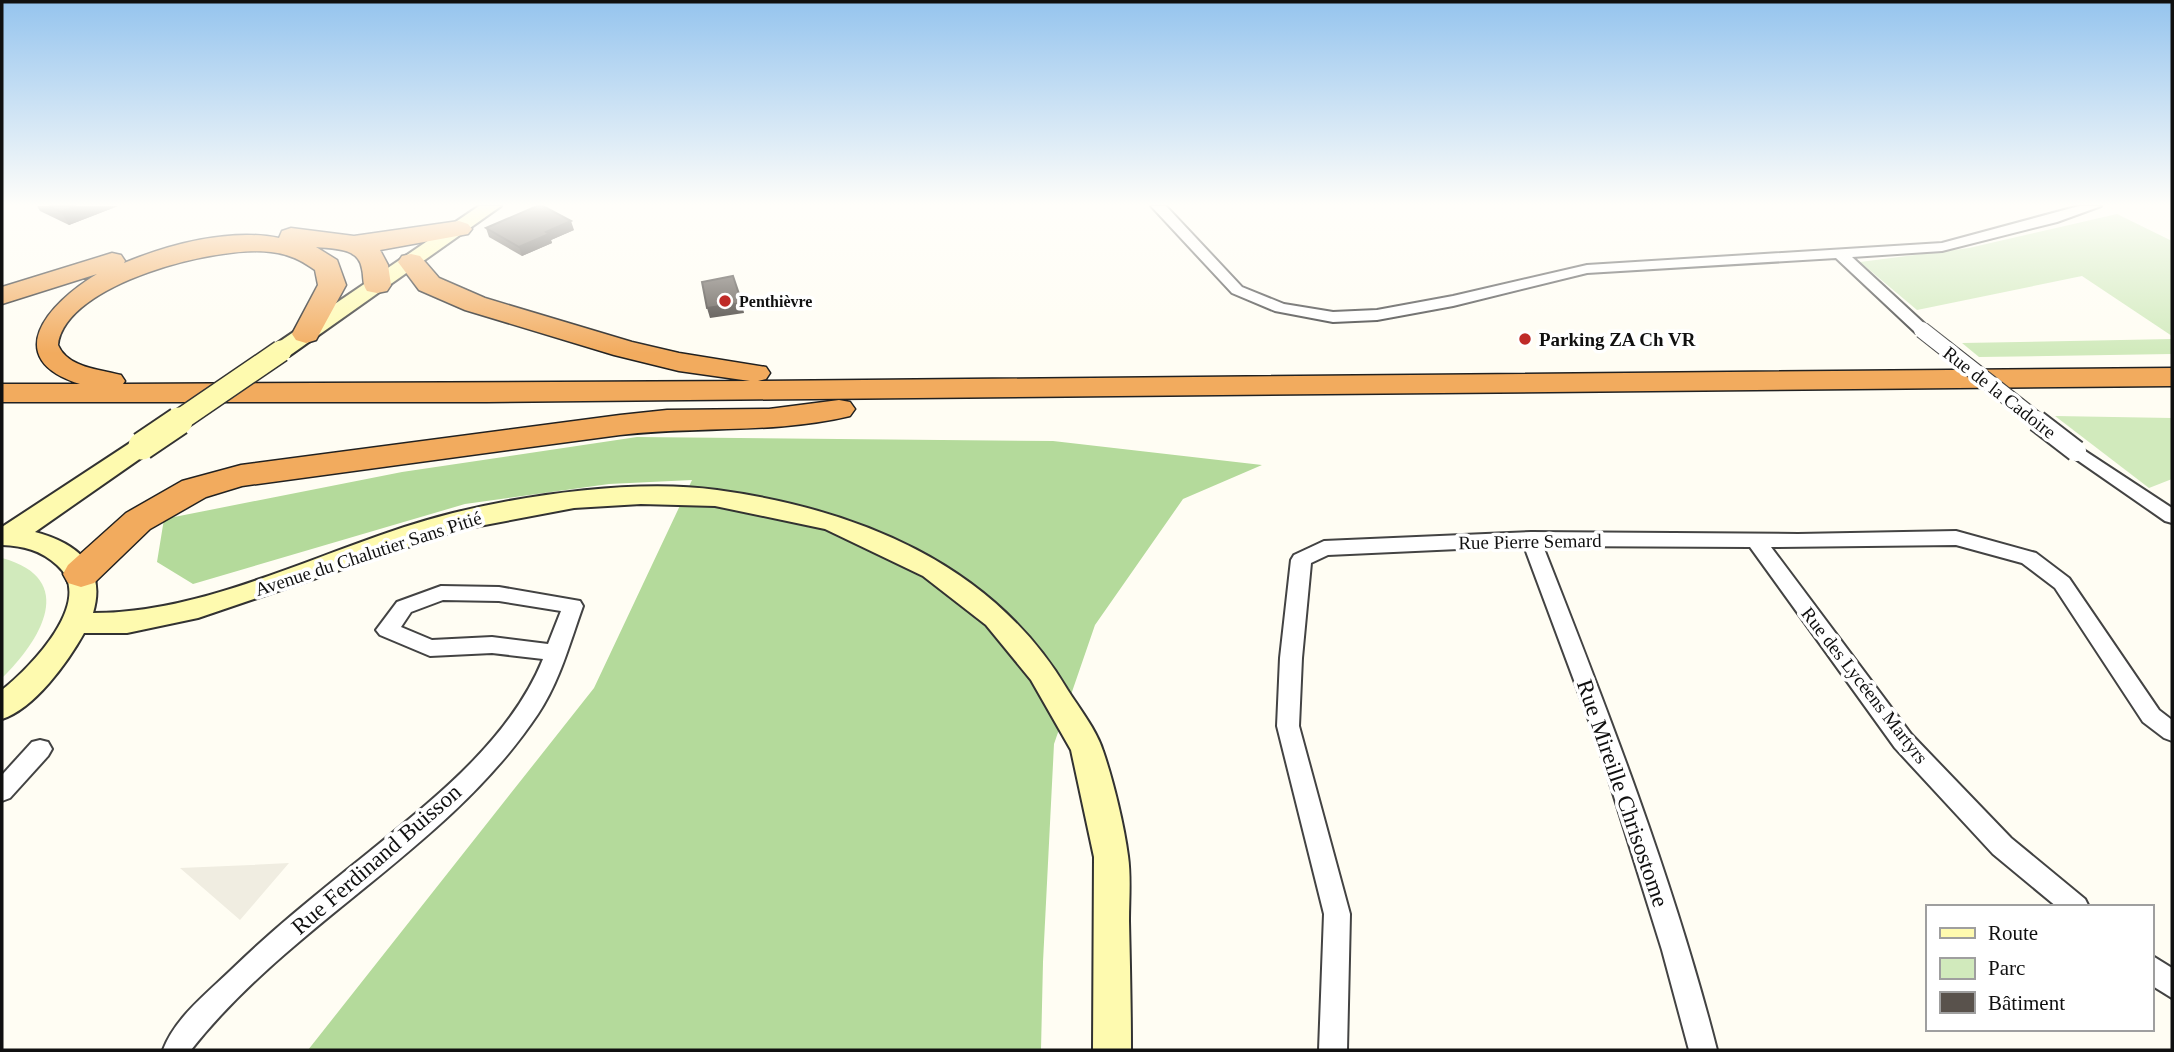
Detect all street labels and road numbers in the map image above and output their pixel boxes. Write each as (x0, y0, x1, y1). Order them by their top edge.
street label: Rue de la Cadoire (1939, 342, 2060, 443)
street label: Avenue du Chalutier Sans Pitié (252, 507, 484, 600)
street label: Rue Pierre Semard (1458, 530, 1602, 553)
street label: Rue des Lycéens Martyrs (1797, 603, 1932, 768)
street label: Rue Mireille Chrisostome (1572, 676, 1673, 910)
street label: Rue Ferdinand Buisson (287, 779, 466, 940)

